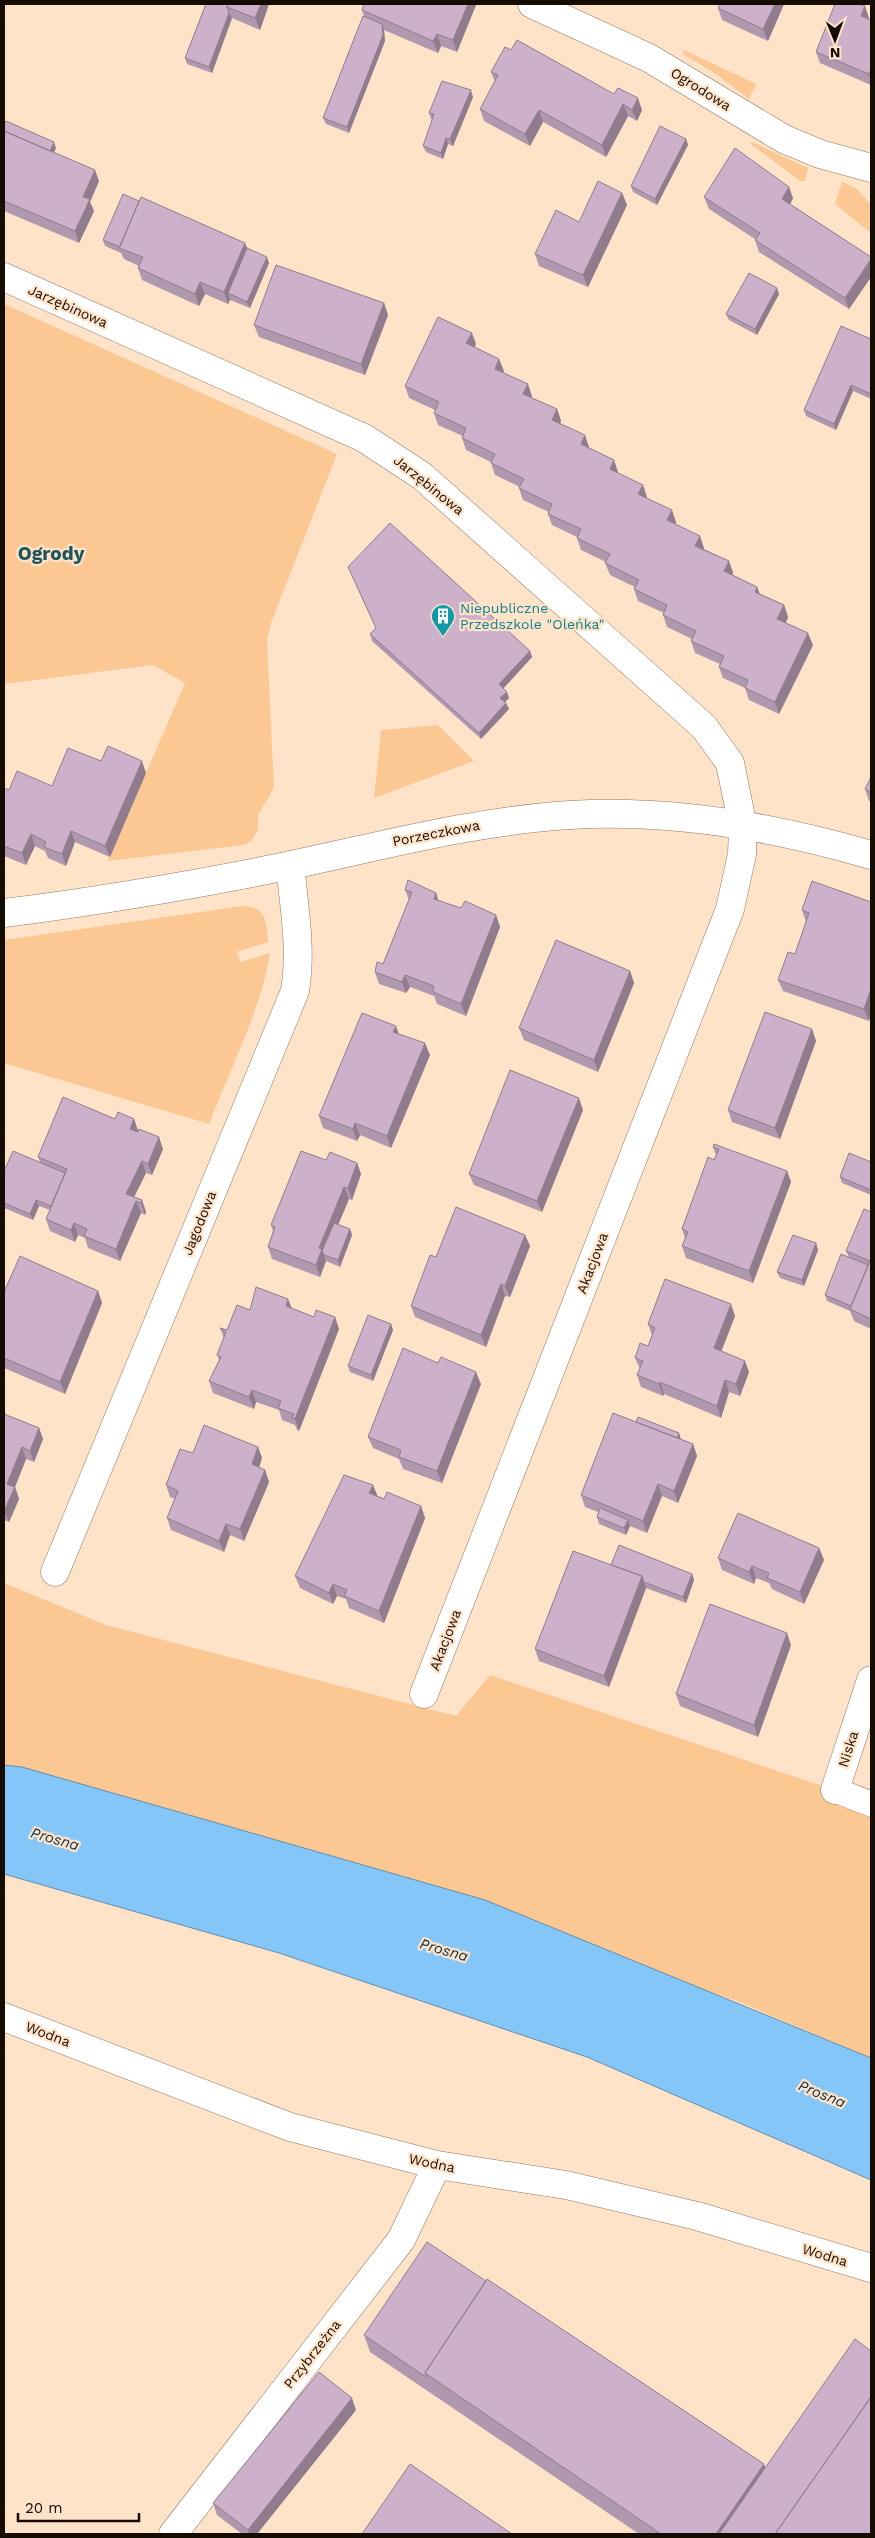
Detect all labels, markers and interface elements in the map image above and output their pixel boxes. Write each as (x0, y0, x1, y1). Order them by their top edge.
north arrow (810, 15, 860, 65)
text: N (830, 45, 841, 61)
street label: Ogrodowa (668, 64, 734, 114)
street label: Jarzębinowa (26, 281, 110, 331)
street label: Jarzębinowa (391, 452, 467, 518)
district label: Ogrody (18, 542, 85, 565)
place label: Niepubliczne Przedszkole "Oleńka" (460, 600, 604, 632)
building icon: Niepubliczne Przedszkole "Oleńka" (430, 603, 456, 637)
street label: Porzeczkowa (391, 817, 481, 849)
street label: Jagodowa (179, 1188, 219, 1257)
street label: Akacjowa (573, 1230, 611, 1296)
street label: Akacjowa (426, 1607, 464, 1673)
street label: Niska (835, 1729, 861, 1769)
water label: Prosna (29, 1824, 81, 1854)
water label: Prosna (418, 1935, 470, 1965)
street label: Wodna (23, 2018, 73, 2050)
water label: Prosna (796, 2076, 848, 2112)
street label: Wodna (407, 2150, 457, 2176)
street label: Wodna (800, 2241, 850, 2270)
street label: Przybrzeżna (280, 2316, 344, 2392)
scale bar (18, 2490, 139, 2522)
text: 20 m (25, 2499, 63, 2517)

